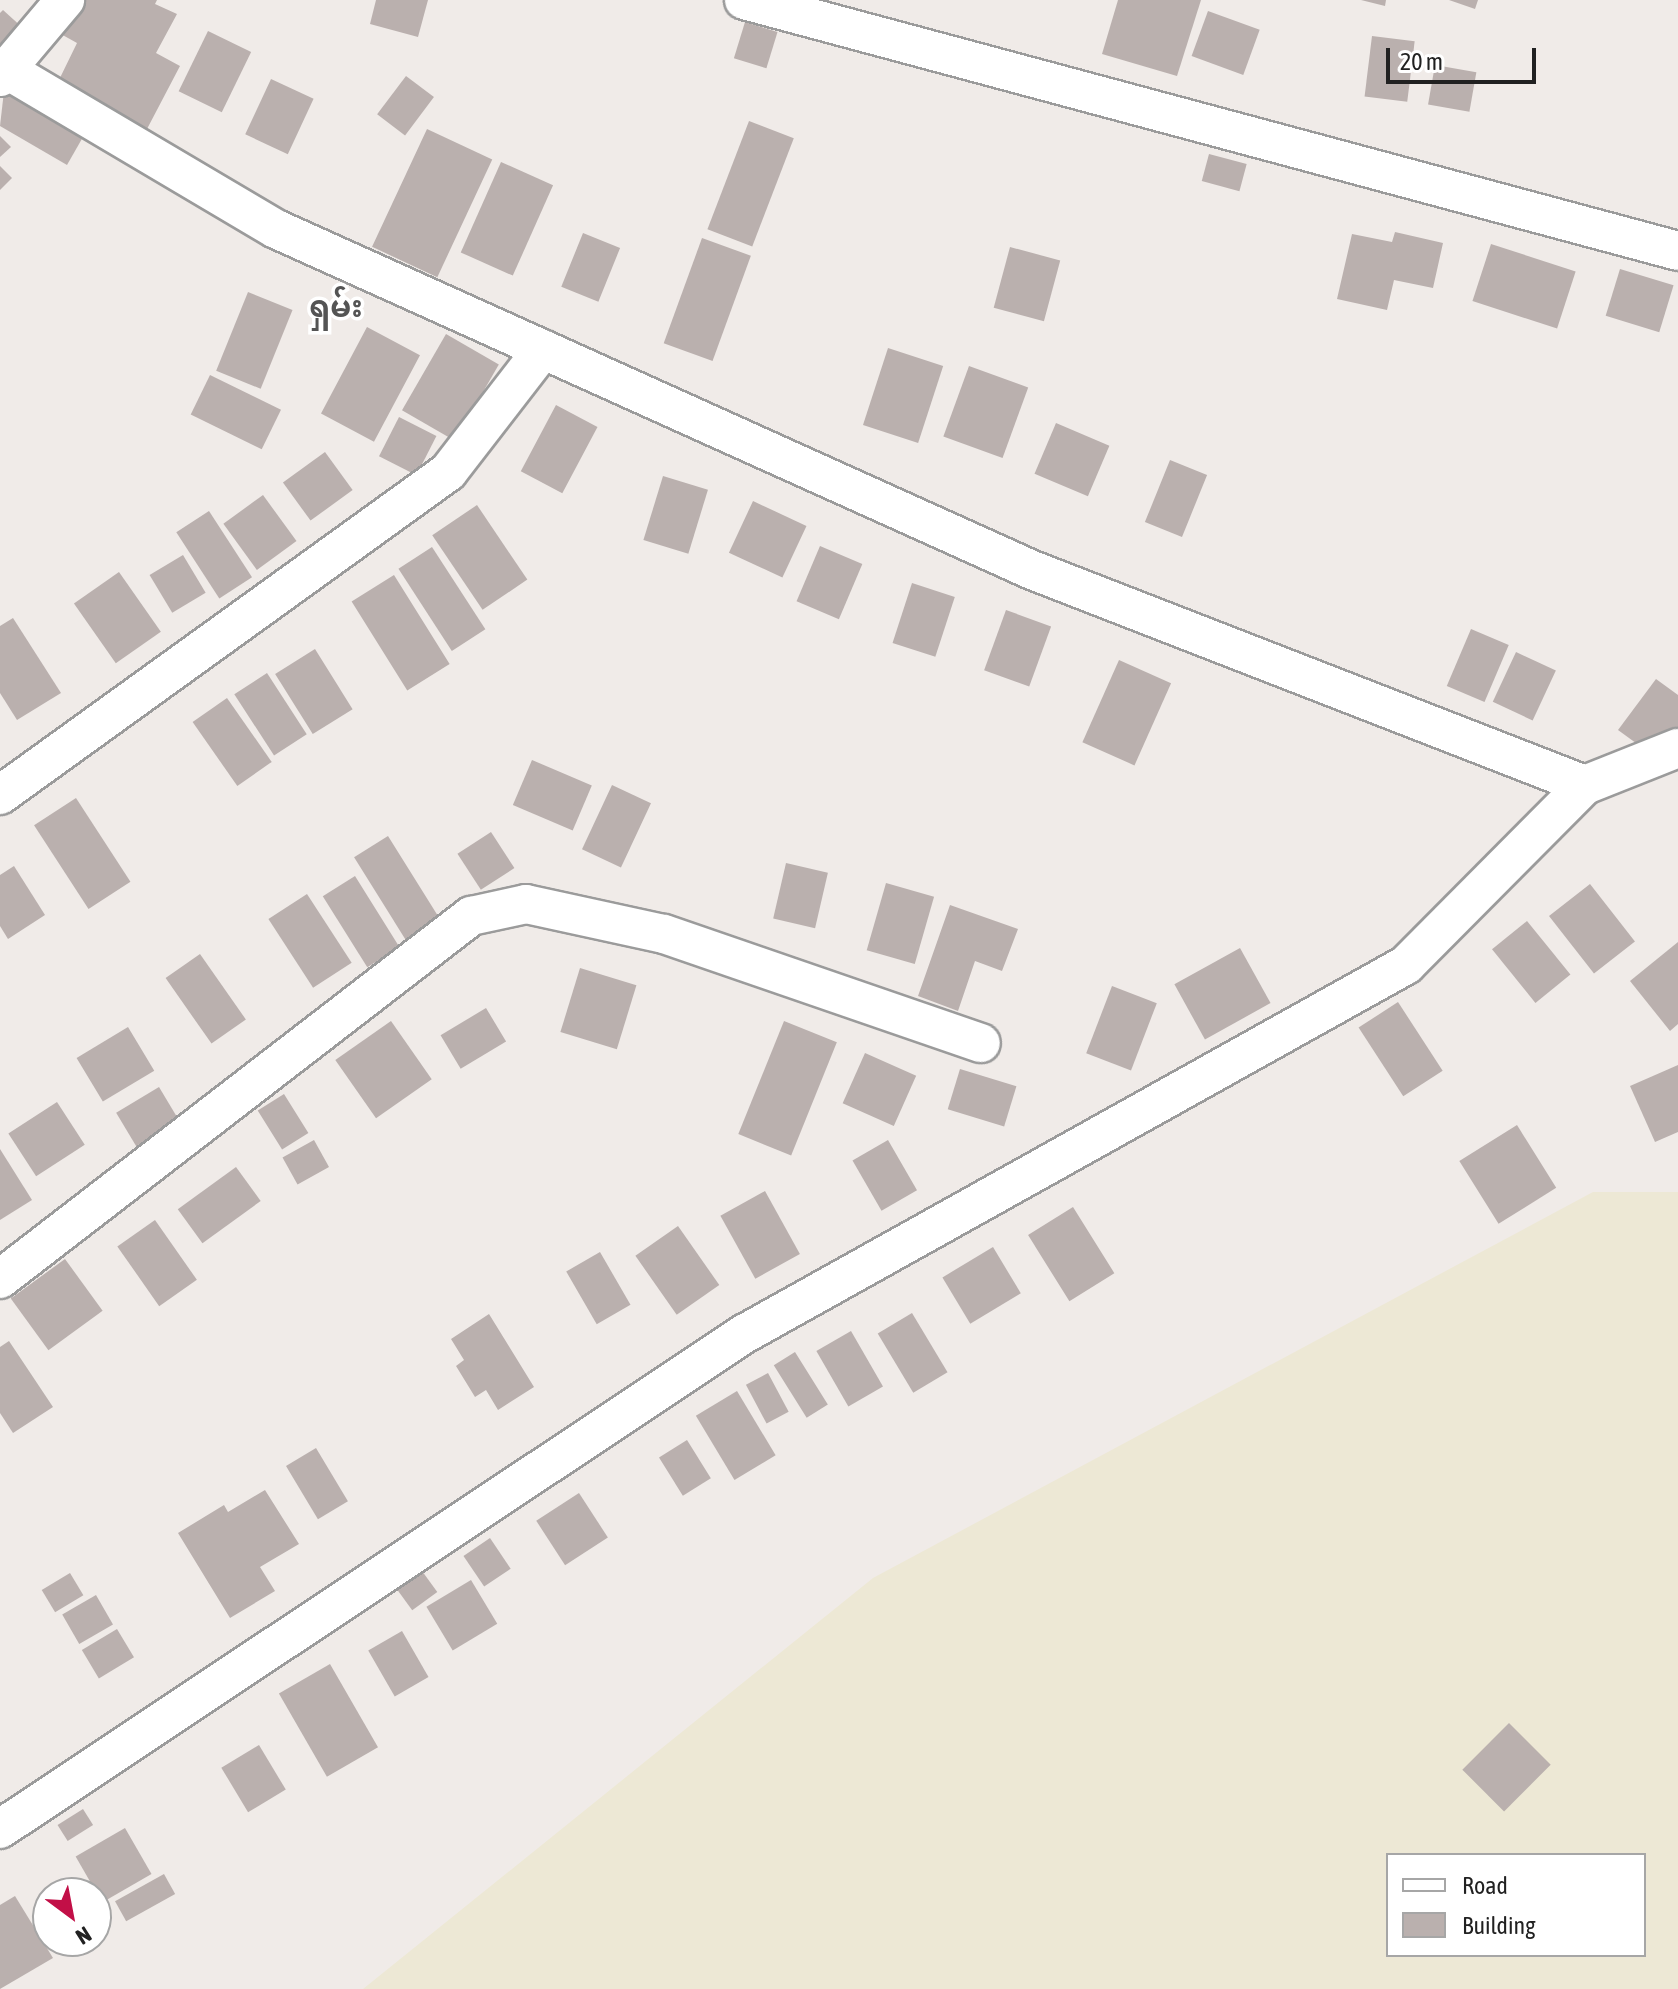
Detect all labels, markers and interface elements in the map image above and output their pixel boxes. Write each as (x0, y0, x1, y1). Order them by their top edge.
scale bar (1390, 32, 1540, 82)
text: 20 m (1400, 48, 1443, 75)
district label: ရှမ်း (309, 288, 363, 324)
legend (1386, 1853, 1646, 1957)
text: Road (1462, 1872, 1508, 1899)
north arrow (32, 1877, 112, 1957)
text: Building (1462, 1912, 1535, 1939)
text: N (71, 1921, 96, 1950)

